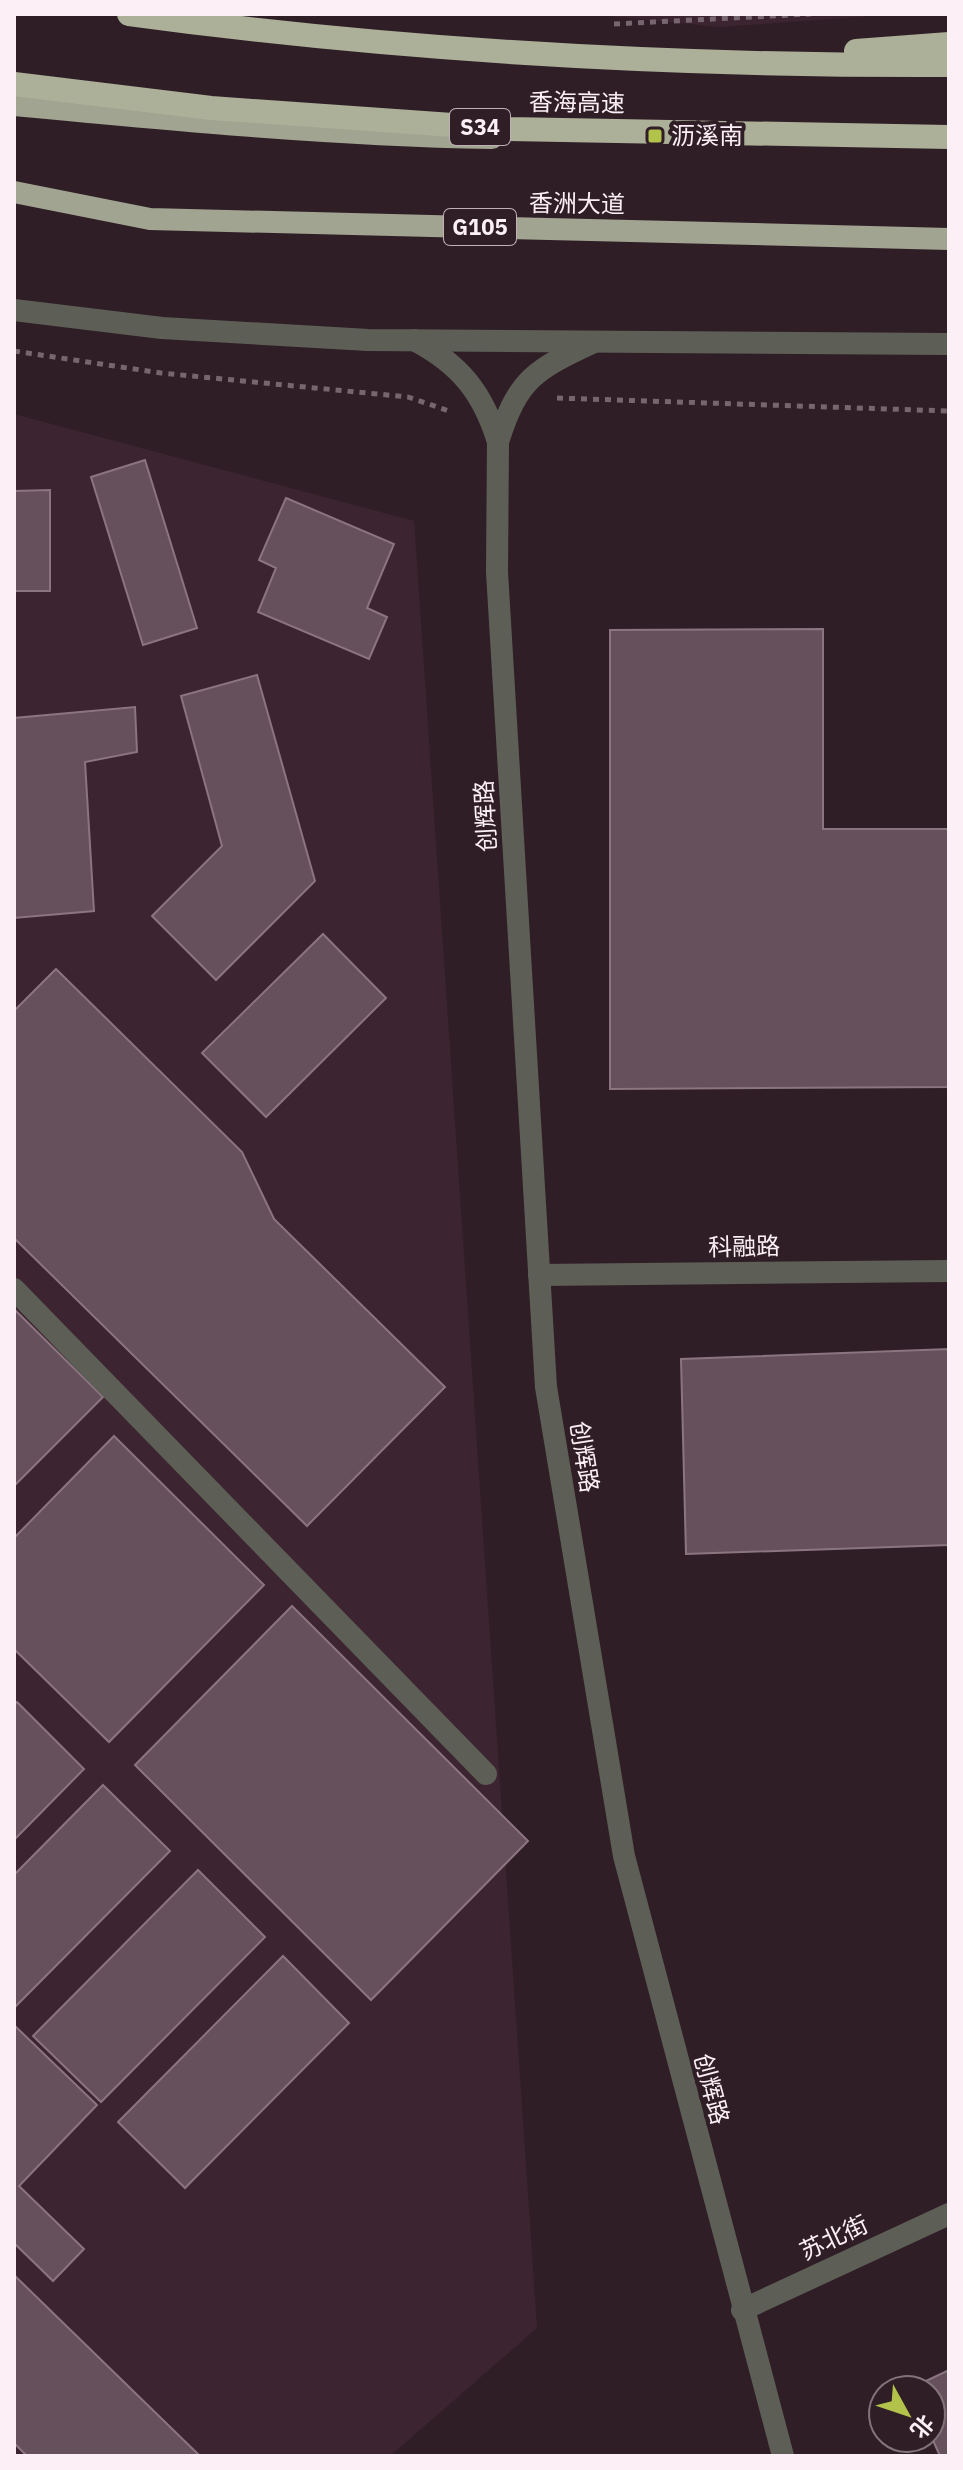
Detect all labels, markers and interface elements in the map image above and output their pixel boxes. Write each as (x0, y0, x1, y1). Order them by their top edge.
street label: 香海高速 (529, 85, 625, 119)
road number: S34 (450, 109, 510, 145)
place label: 沥溪南 (671, 119, 743, 151)
marker: 沥溪南 (646, 127, 664, 145)
street label: 香洲大道 (529, 186, 625, 220)
road number: G105 (444, 209, 516, 245)
street label: 创辉路 (467, 779, 503, 853)
street label: 科融路 (708, 1229, 780, 1263)
street label: 创辉路 (564, 1419, 606, 1495)
street label: 创辉路 (687, 2050, 737, 2128)
street label: 苏北街 (794, 2207, 873, 2267)
north arrow (867, 2374, 947, 2454)
text: 北 (905, 2409, 941, 2445)

